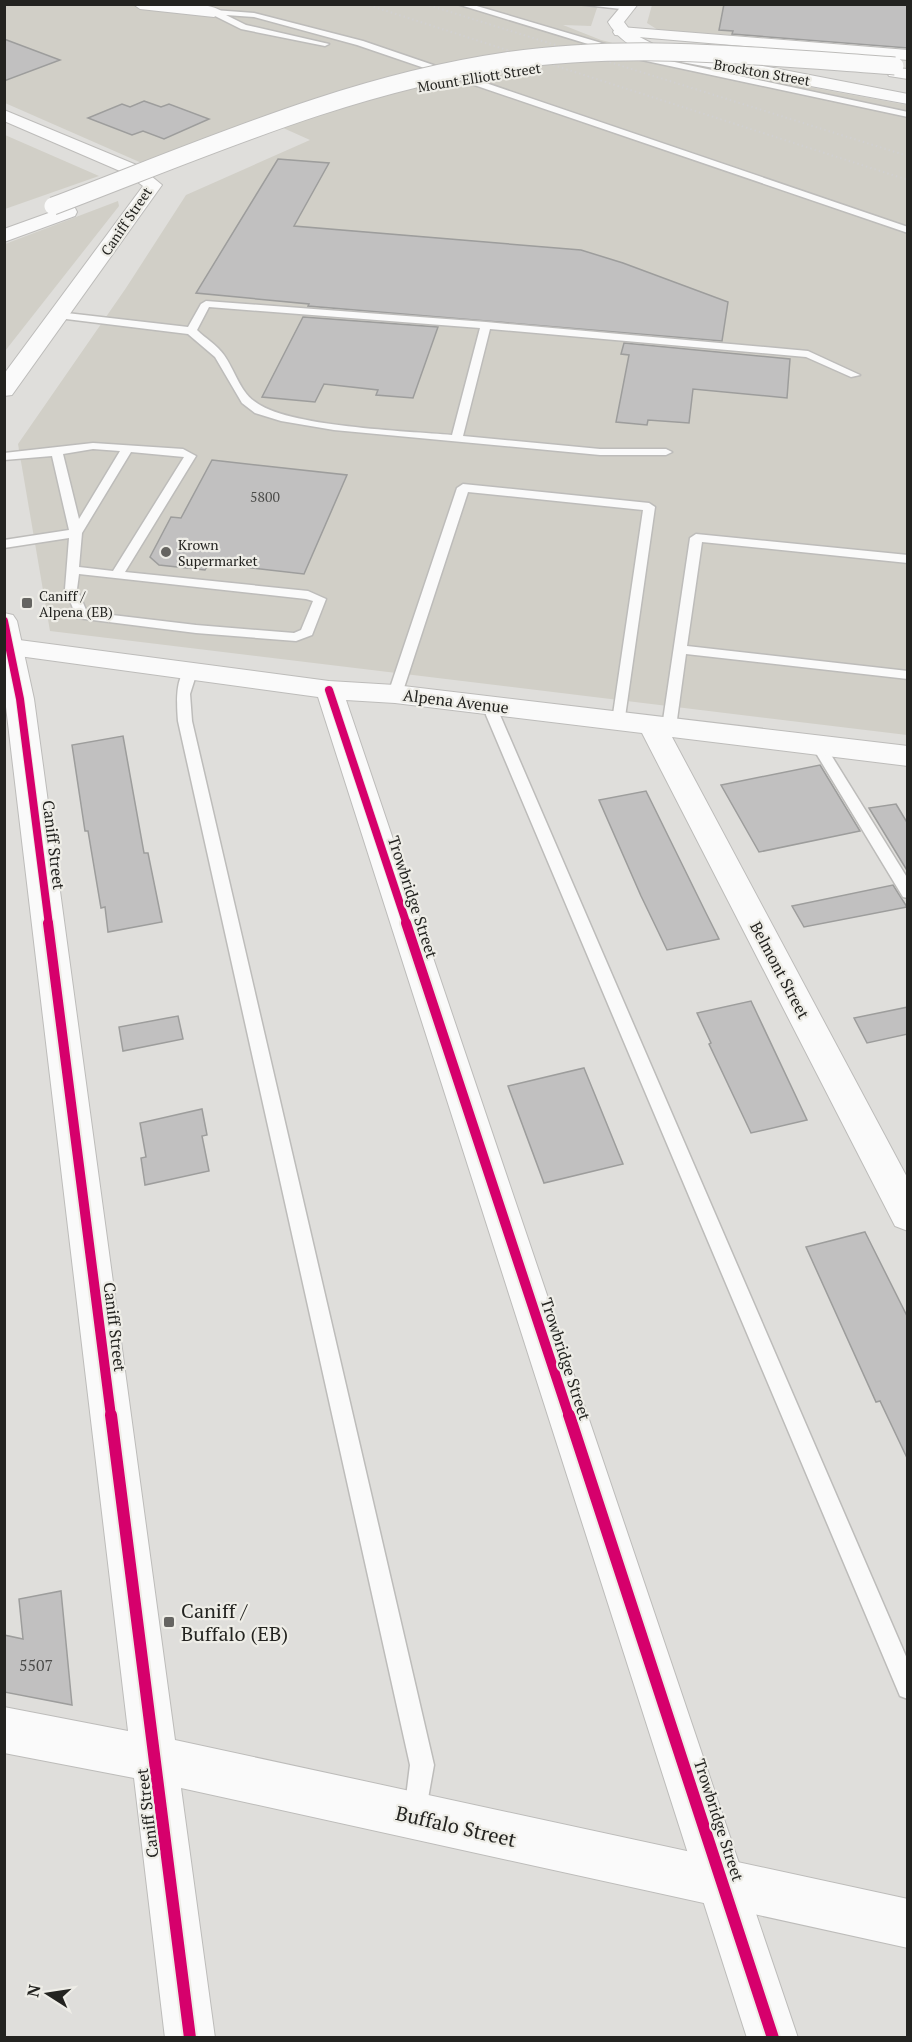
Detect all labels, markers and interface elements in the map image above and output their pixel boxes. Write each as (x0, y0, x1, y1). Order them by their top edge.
street label: Brockton Street (712, 54, 812, 90)
street label: Mount Elliott Street (416, 58, 543, 96)
street label: Caniff Street (96, 182, 156, 259)
house number: 5800 (250, 487, 280, 506)
place label: Krown Supermarket (178, 535, 259, 570)
marker: Krown Supermarket (159, 545, 173, 559)
place label: Caniff / Alpena (EB) (39, 586, 113, 621)
marker: Caniff / Alpena (EB) (20, 596, 34, 610)
street label: Alpena Avenue (402, 684, 510, 718)
street label: Caniff Street (38, 799, 70, 891)
street label: Trowbridge Street (383, 833, 443, 961)
street label: Belmont Street (745, 917, 815, 1023)
street label: Caniff Street (99, 1281, 131, 1373)
street label: Trowbridge Street (536, 1295, 596, 1423)
place label: Caniff / Buffalo (EB) (181, 1597, 288, 1647)
marker: Caniff / Buffalo (EB) (162, 1615, 176, 1629)
house number: 5507 (19, 1654, 53, 1676)
street label: Trowbridge Street (689, 1756, 749, 1884)
street label: Caniff Street (131, 1767, 163, 1859)
street label: Buffalo Street (393, 1799, 519, 1853)
north arrow (18, 1964, 78, 2024)
text: N (21, 1983, 45, 1999)

